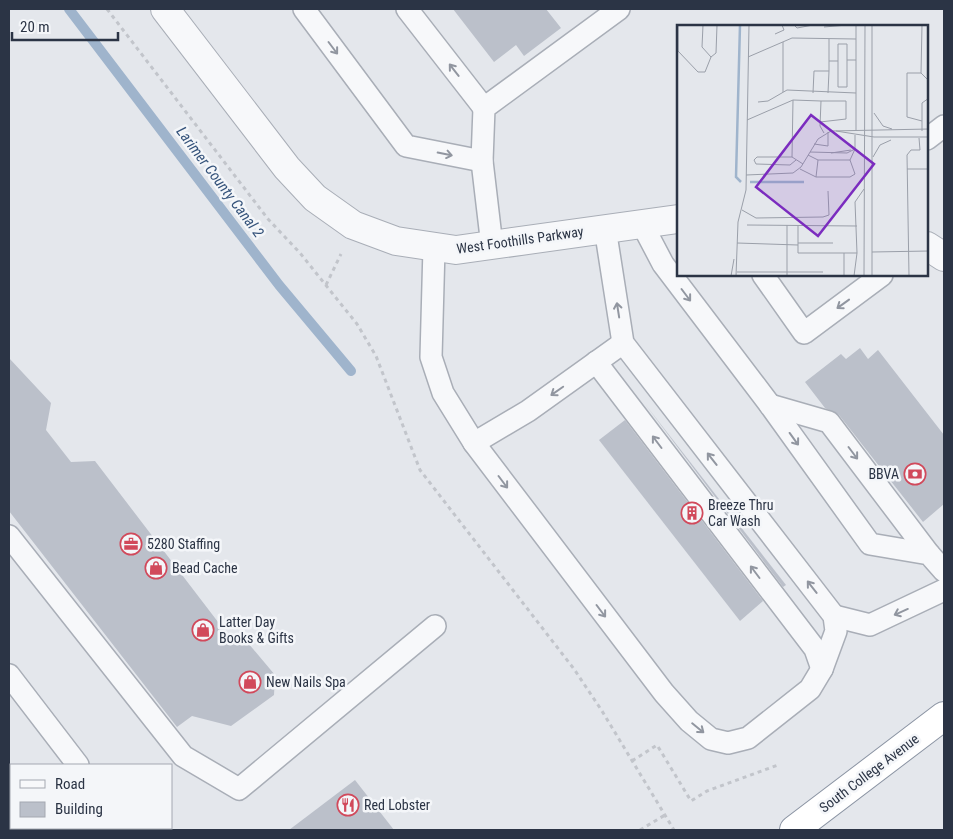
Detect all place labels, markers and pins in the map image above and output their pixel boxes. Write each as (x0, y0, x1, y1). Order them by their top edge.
bank icon: BBVA (903, 462, 927, 486)
place label: BBVA (868, 466, 899, 482)
place label: Breeze Thru Car Wash (708, 497, 774, 529)
building icon: Breeze Thru Car Wash (680, 501, 704, 525)
office icon: 5280 Staffing (119, 532, 143, 556)
place label: 5280 Staffing (147, 536, 220, 552)
shop icon: Bead Cache (144, 556, 168, 580)
place label: Bead Cache (172, 560, 238, 576)
place label: Latter Day Books & Gifts (219, 614, 294, 646)
shop icon: Latter Day Books & Gifts (191, 618, 215, 642)
shop icon: New Nails Spa (238, 670, 262, 694)
place label: New Nails Spa (266, 674, 346, 690)
restaurant icon: Red Lobster (336, 793, 360, 817)
place label: Red Lobster (364, 797, 430, 813)

